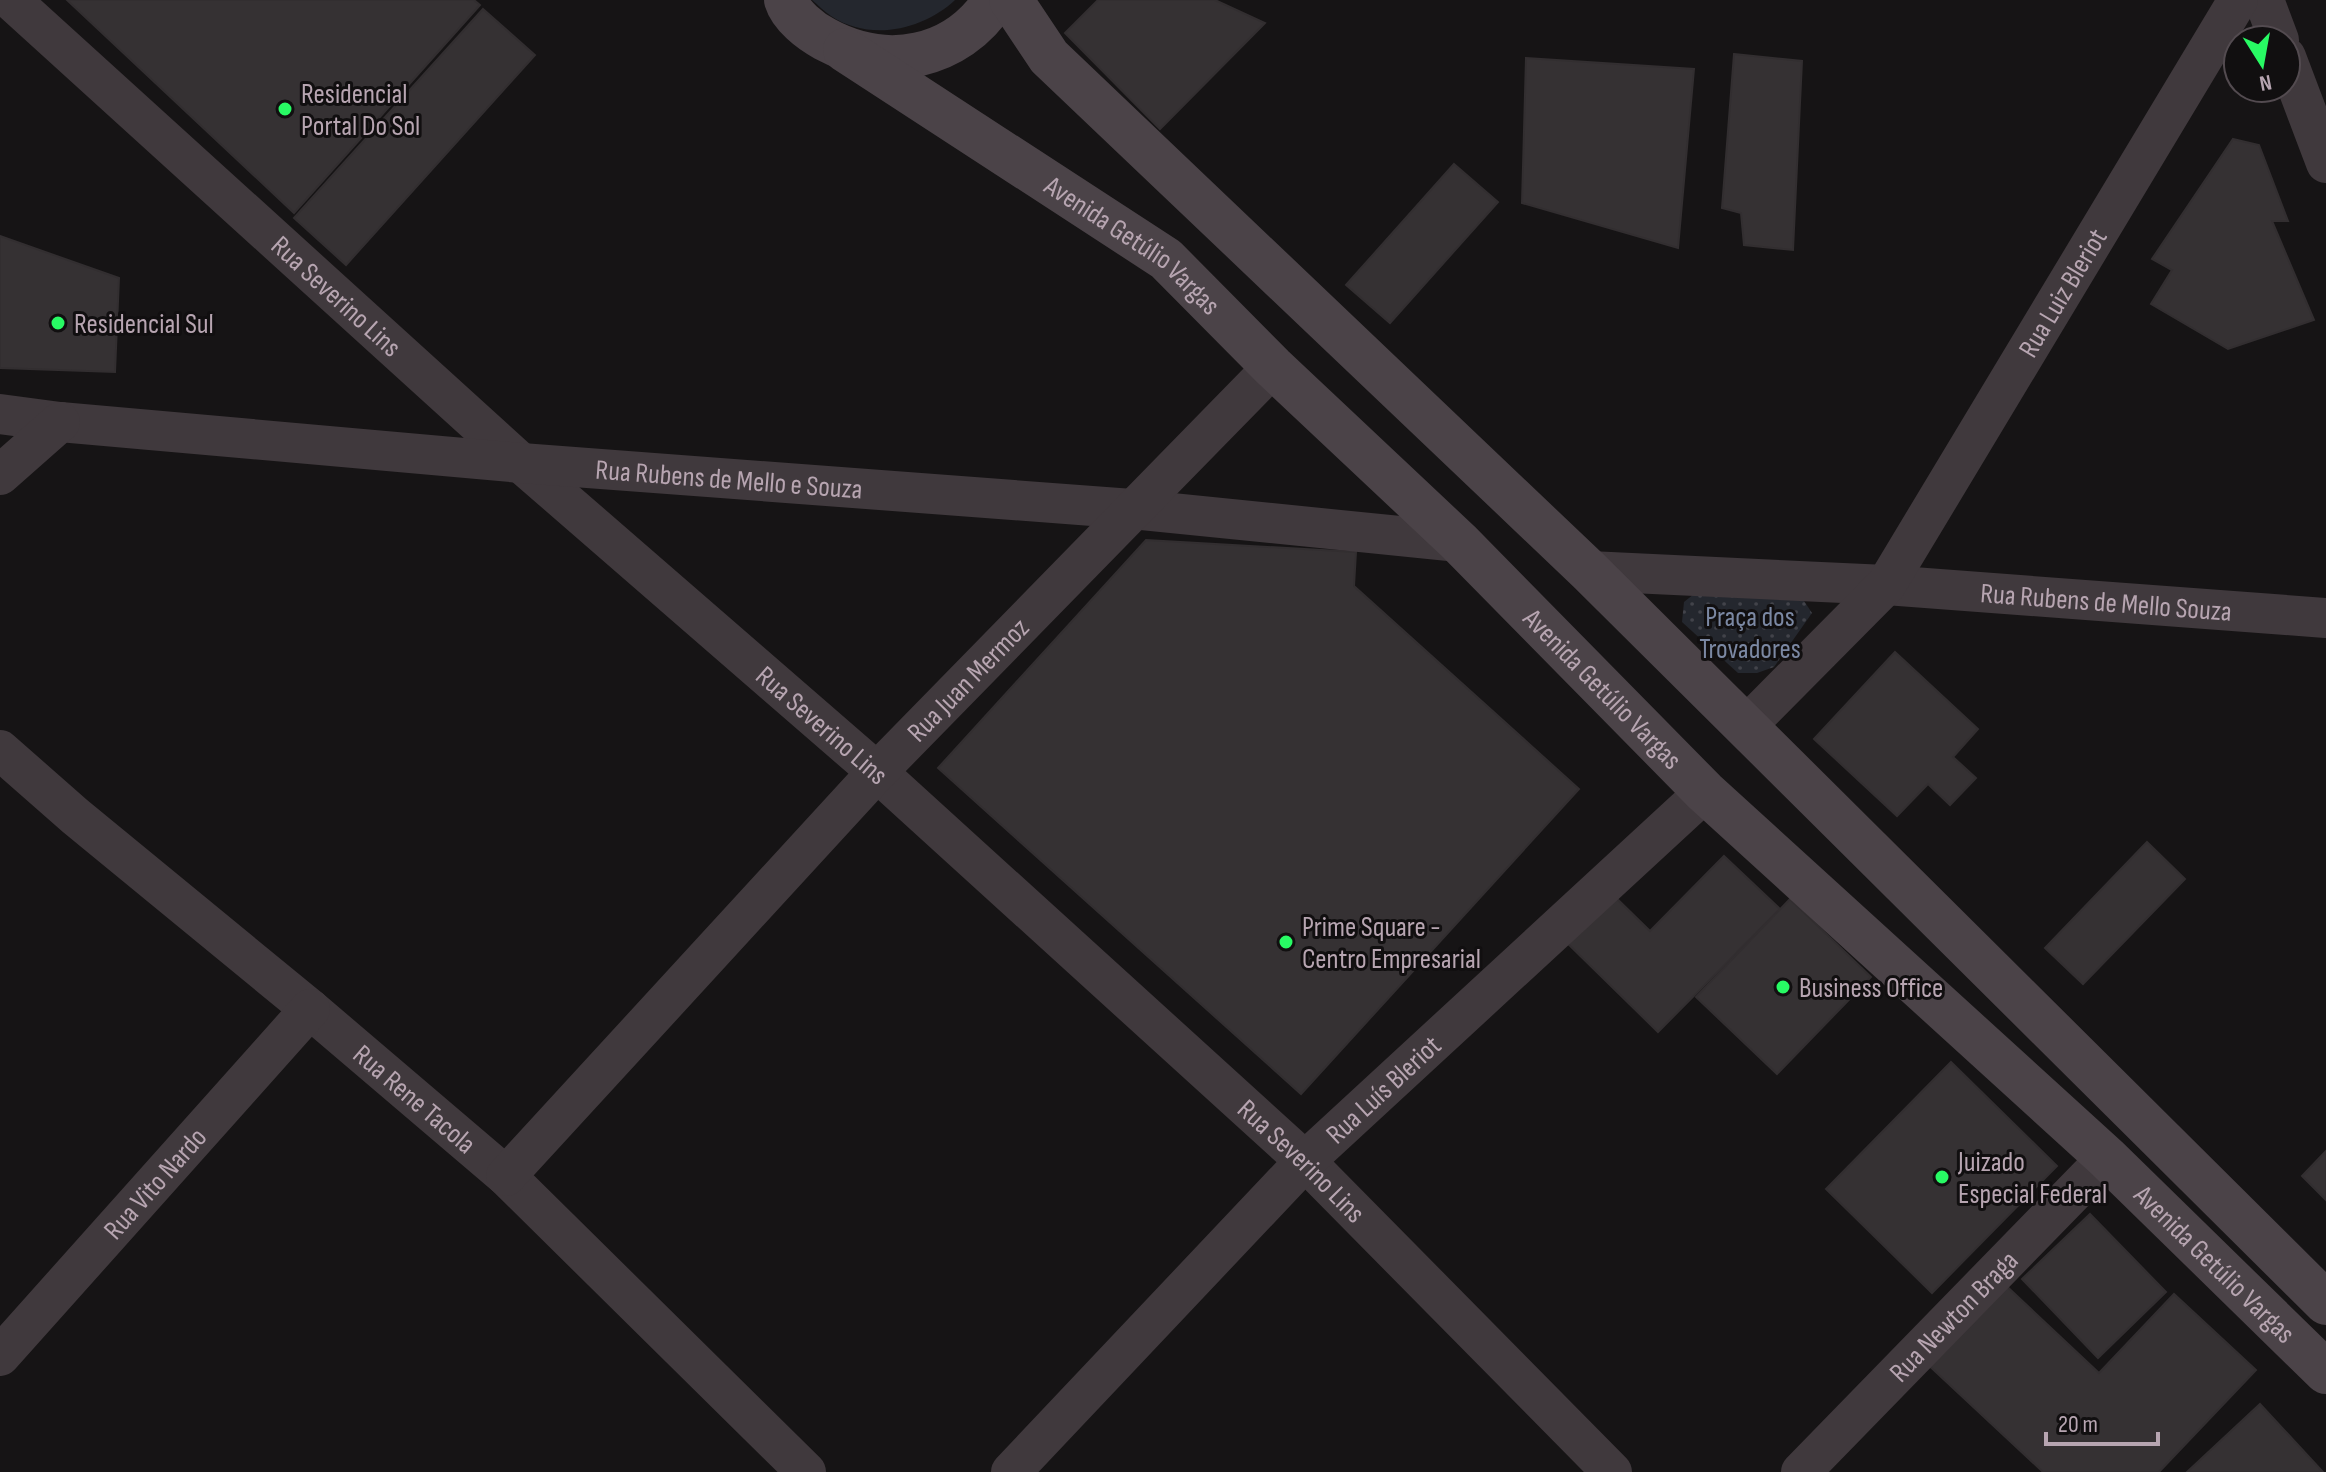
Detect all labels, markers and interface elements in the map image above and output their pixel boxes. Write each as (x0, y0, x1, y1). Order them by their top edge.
north arrow (2222, 24, 2302, 104)
text: N (2257, 68, 2274, 97)
place label: Residencial Portal Do Sol (301, 78, 420, 143)
marker: Residencial Portal Do Sol (276, 100, 294, 118)
street label: Avenida Getúlio Vargas (1037, 169, 1226, 322)
street label: Rua Luiz Bleriot (2012, 223, 2115, 364)
street label: Rua Severino Lins (264, 230, 407, 364)
place label: Residencial Sul (74, 308, 214, 341)
marker: Residencial Sul (49, 314, 67, 332)
street label: Rua Rubens de Mello e Souza (594, 454, 864, 507)
street label: Rua Rubens de Mello Souza (1979, 577, 2233, 629)
park label: Praça dos Trovadores (1699, 601, 1801, 666)
street label: Avenida Getúlio Vargas (1515, 602, 1688, 777)
street label: Rua Juan Mermoz (901, 612, 1036, 749)
street label: Rua Severino Lins (749, 660, 894, 792)
place label: Prime Square - Centro Empresarial (1302, 911, 1481, 976)
marker: Prime Square - Centro Empresarial (1277, 933, 1295, 951)
place label: Business Office (1799, 972, 1943, 1005)
marker: Business Office (1774, 978, 1792, 996)
street label: Rua Luís Bleriot (1320, 1029, 1448, 1151)
street label: Rua Rene Tacola (346, 1038, 482, 1161)
street label: Rua Severino Lins (1230, 1093, 1371, 1230)
street label: Rua Vito Nardo (97, 1122, 214, 1246)
place label: Juizado Especial Federal (1957, 1146, 2107, 1211)
marker: Juizado Especial Federal (1933, 1168, 1951, 1186)
street label: Avenida Getúlio Vargas (2126, 1178, 2301, 1350)
street label: Rua Newton Braga (1883, 1245, 2025, 1389)
scale bar (2046, 1396, 2158, 1446)
text: 20 m (2058, 1410, 2098, 1439)

